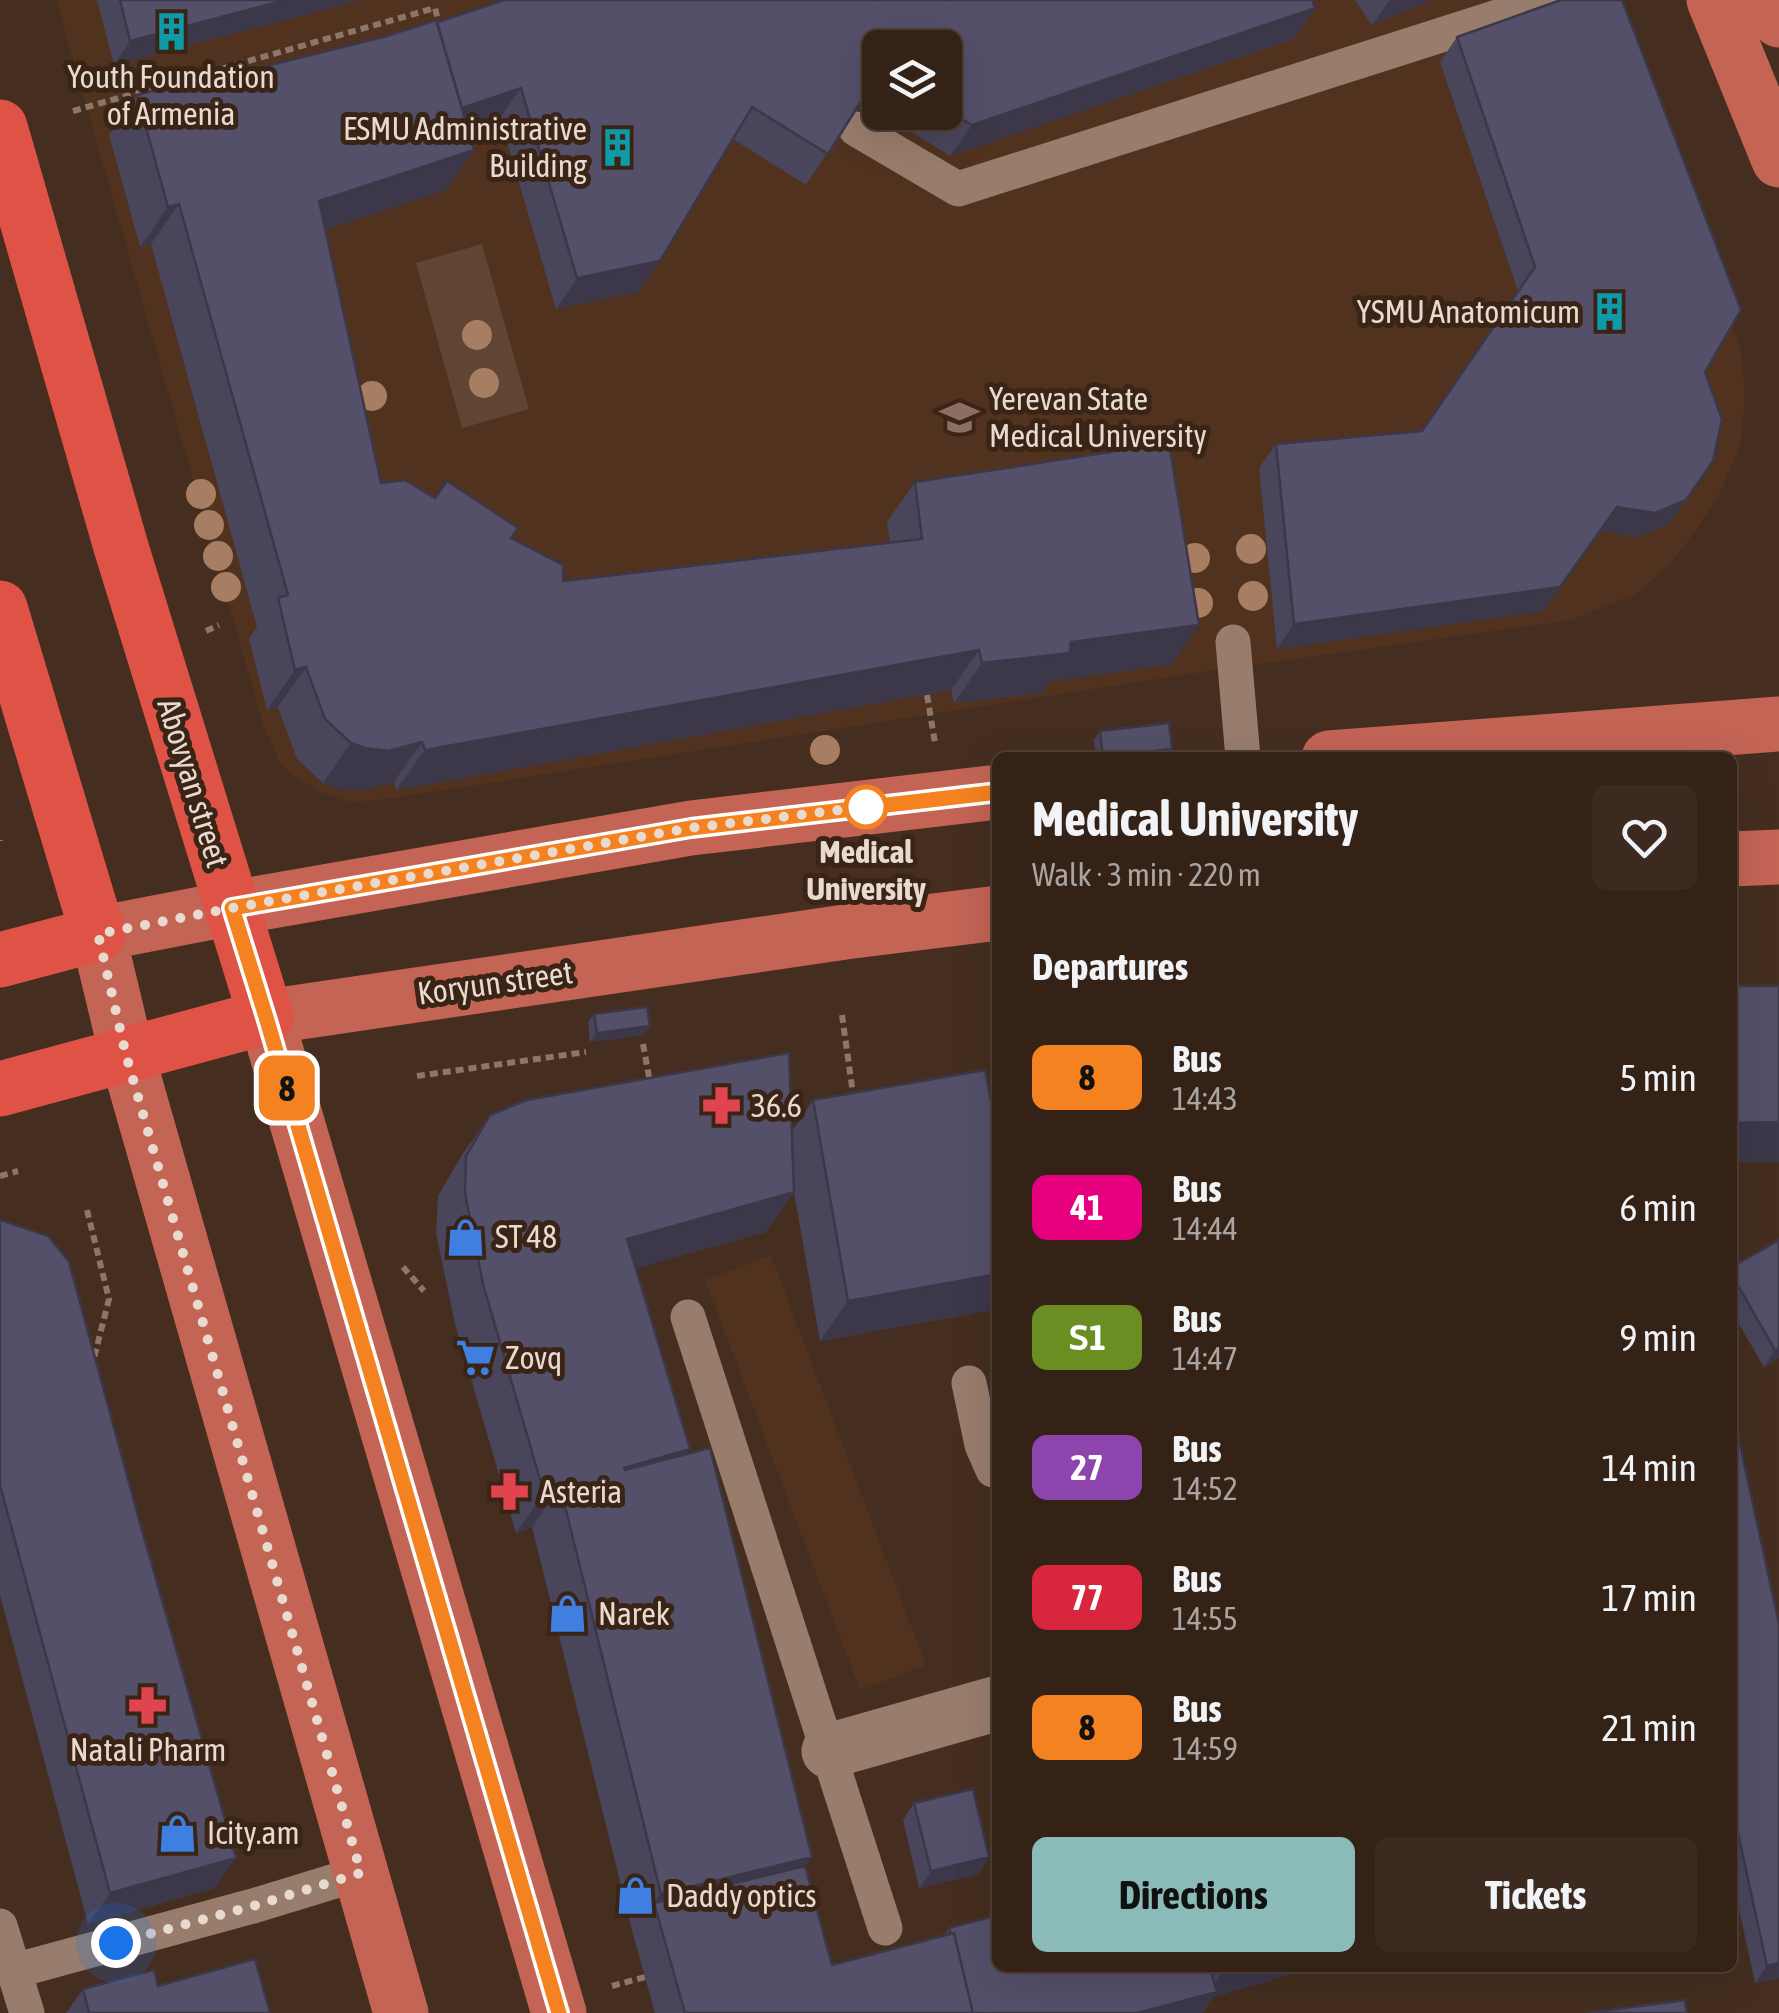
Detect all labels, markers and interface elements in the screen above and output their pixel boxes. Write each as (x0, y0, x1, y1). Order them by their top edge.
building icon: Youth Foundation of Armenia (150, 11, 192, 53)
map controls (862, 30, 962, 130)
button: layers (862, 30, 962, 130)
place label: Youth Foundation of Armenia (67, 58, 275, 132)
place label: ESMU Administrative Building (343, 110, 587, 184)
building icon: ESMU Administrative Building (596, 126, 638, 168)
building icon: YSMU Anatomicum (1589, 291, 1631, 333)
place label: YSMU Anatomicum (1357, 293, 1580, 330)
place label: Yerevan State Medical University (989, 380, 1207, 454)
school or university icon: Yerevan State Medical University (938, 396, 980, 438)
street label: Abovyan street (150, 694, 237, 872)
button: heart (1592, 785, 1697, 890)
marker: Medical University (845, 786, 887, 828)
text: Medical University (1032, 791, 1358, 846)
place label: Medical University (806, 833, 927, 907)
text: Walk · 3 min · 220 m (1032, 856, 1261, 893)
text: Departures (1032, 945, 1188, 988)
street label: Koryun street (415, 953, 575, 1012)
text: Bus (1172, 1037, 1222, 1080)
line badge: 8 (254, 1056, 320, 1120)
text: 5 min (1619, 1056, 1697, 1099)
text: 8 (1079, 1057, 1095, 1097)
text: 8 (279, 1068, 295, 1108)
text: 14:43 (1172, 1080, 1238, 1117)
pharmacy icon: 36.6 (700, 1085, 742, 1127)
place label: 36.6 (751, 1087, 802, 1124)
text: Bus (1172, 1167, 1222, 1210)
text: 6 min (1619, 1186, 1697, 1229)
text: 41 (1071, 1187, 1103, 1227)
text: 14:44 (1172, 1210, 1238, 1247)
shop icon: ST 48 (444, 1216, 486, 1258)
place label: ST 48 (495, 1218, 557, 1255)
text: Bus (1172, 1297, 1222, 1340)
text: 9 min (1619, 1316, 1697, 1359)
text: Տ1 (1068, 1317, 1106, 1357)
supermarket icon: Zovq (454, 1337, 496, 1379)
place label: Zovq (505, 1339, 562, 1376)
text: 14:47 (1172, 1340, 1238, 1377)
text: Bus (1172, 1427, 1222, 1470)
text: 14 min (1602, 1446, 1697, 1489)
text: 27 (1071, 1447, 1103, 1487)
text: 14:52 (1172, 1470, 1238, 1507)
pharmacy icon: Asteria (489, 1471, 531, 1513)
place label: Asteria (540, 1473, 622, 1510)
text: Bus (1172, 1557, 1222, 1600)
text: 17 min (1602, 1576, 1697, 1619)
text: 77 (1071, 1577, 1103, 1617)
shop icon: Narek (547, 1593, 589, 1635)
place label: Narek (598, 1595, 670, 1632)
text: 14:55 (1172, 1600, 1238, 1637)
pharmacy icon: Natali Pharm (127, 1684, 169, 1726)
text: Bus (1172, 1687, 1222, 1730)
text: 21 min (1602, 1706, 1697, 1749)
text: 8 (1079, 1707, 1095, 1747)
text: 14:59 (1172, 1730, 1238, 1767)
place label: Natali Pharm (70, 1731, 226, 1768)
shop icon: Icity.am (156, 1812, 198, 1854)
place label: Icity.am (207, 1814, 299, 1851)
button: Directions (1032, 1837, 1355, 1952)
button: Tickets (1375, 1837, 1697, 1952)
shop icon: Daddy optics (615, 1875, 657, 1917)
place label: Daddy optics (666, 1877, 817, 1914)
your location (91, 1918, 141, 1968)

